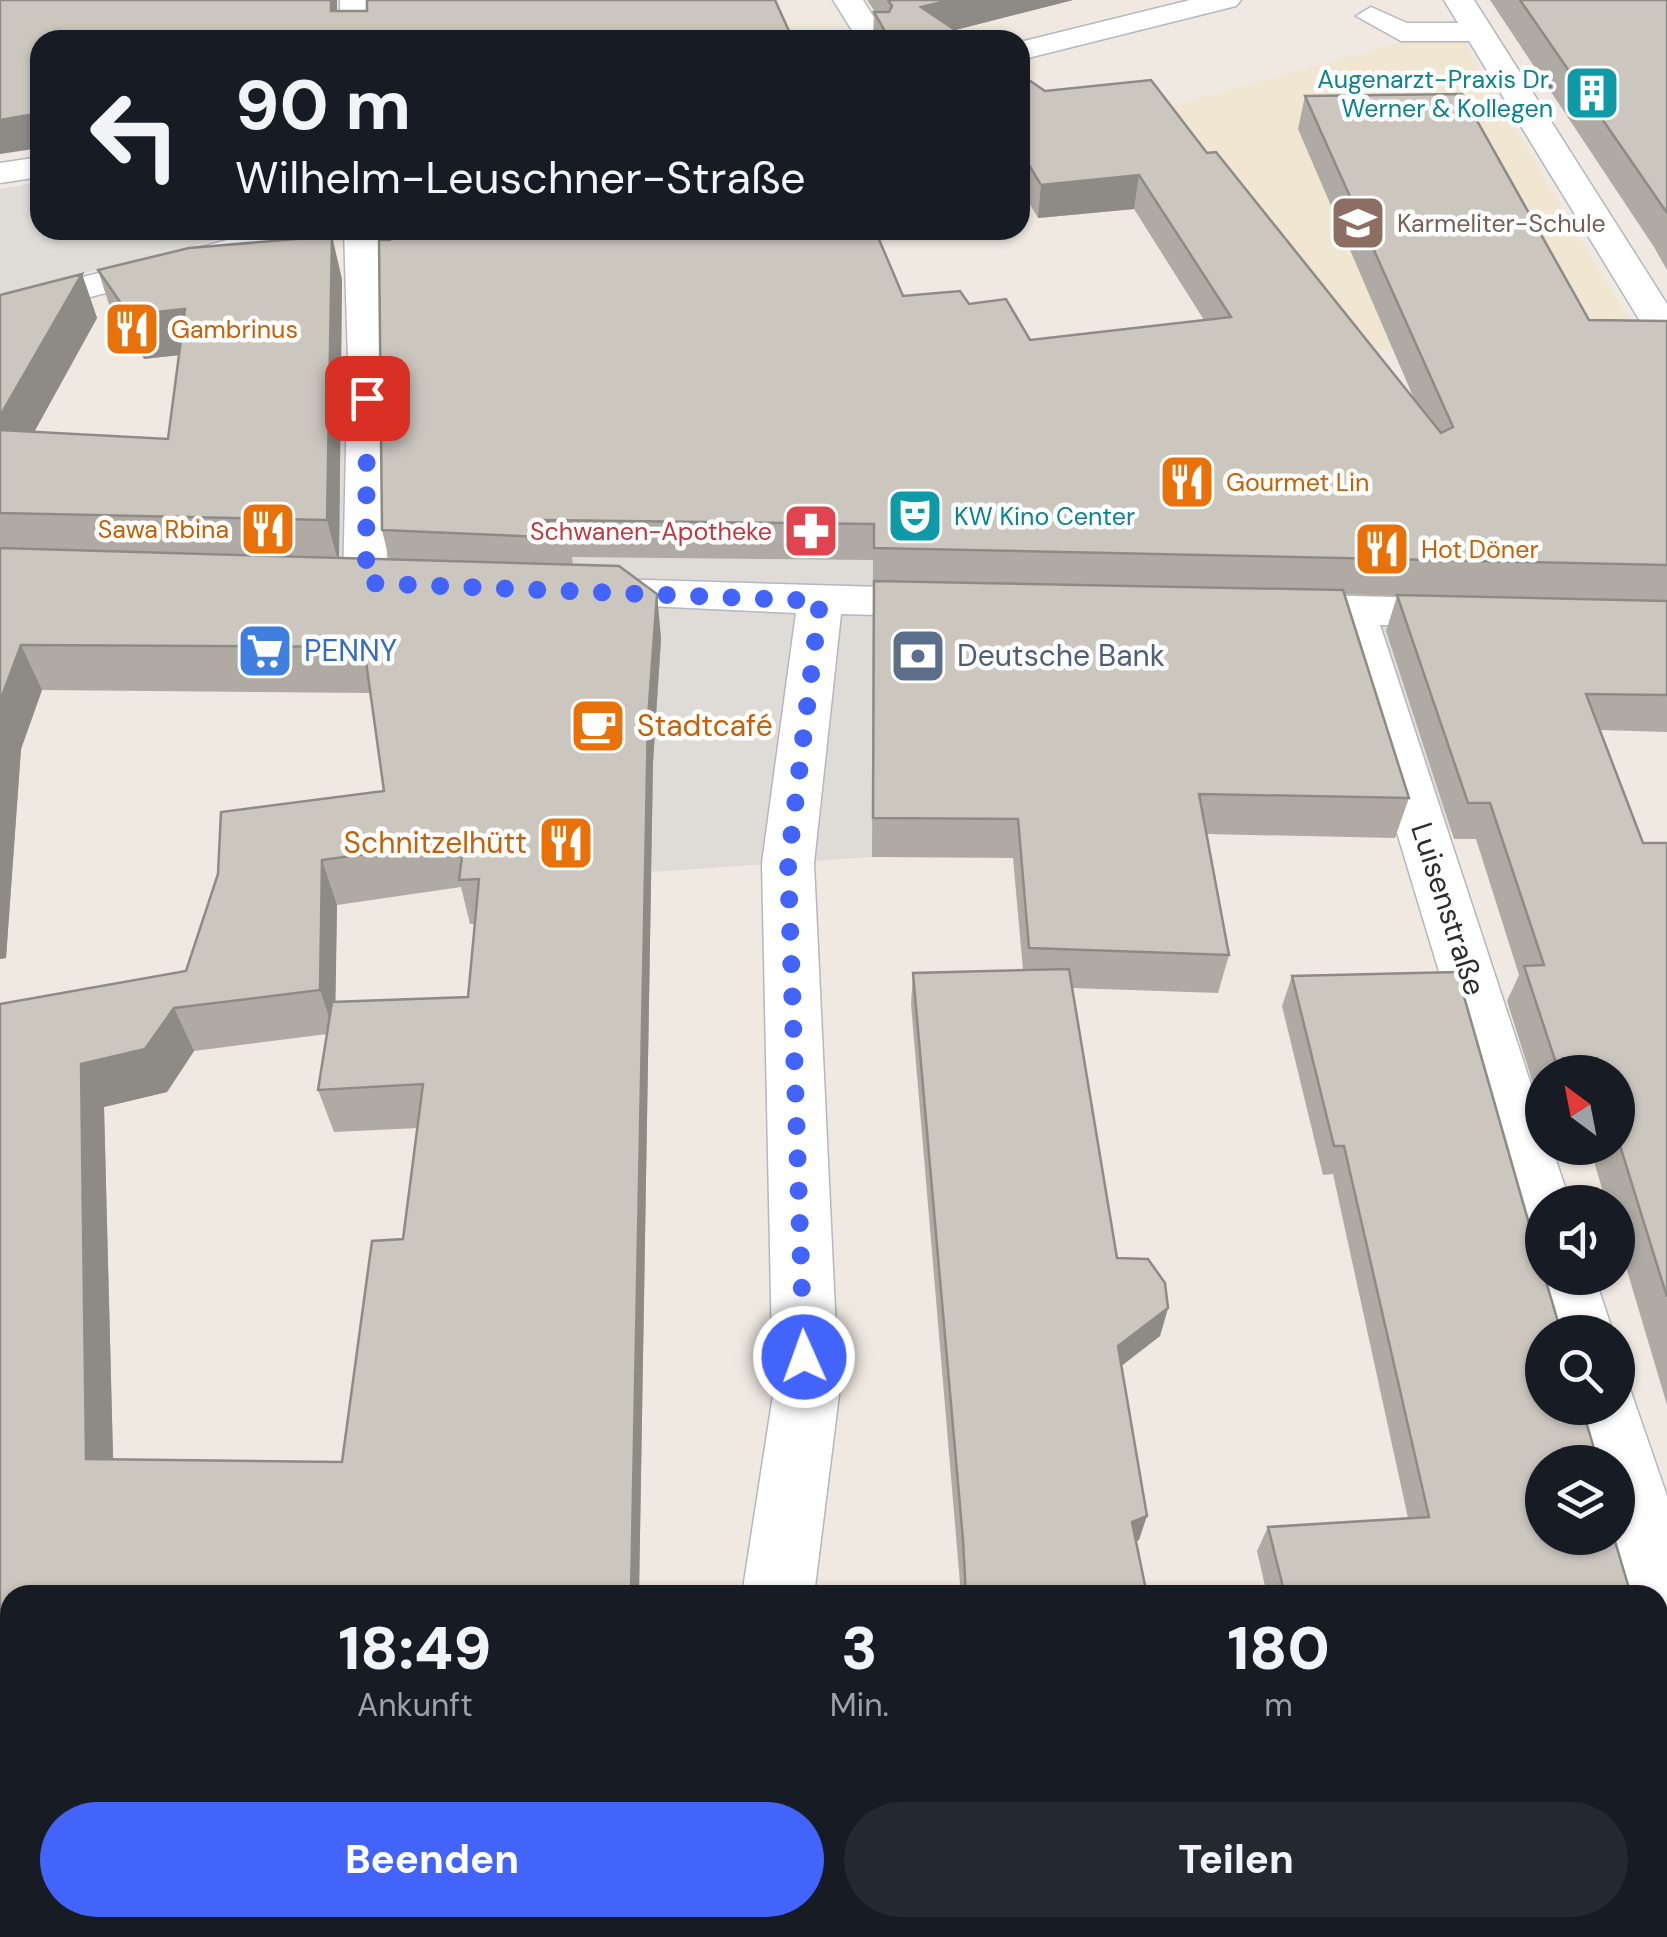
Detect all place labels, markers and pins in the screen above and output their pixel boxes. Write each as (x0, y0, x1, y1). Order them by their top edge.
place label: Augenarzt-Praxis Dr. Werner & Kollegen (1317, 63, 1553, 125)
building icon: Augenarzt-Praxis Dr. Werner & Kollegen (1562, 63, 1622, 123)
school or university icon: Karmeliter-Schule (1328, 193, 1388, 253)
place label: Karmeliter-Schule (1397, 207, 1606, 240)
restaurant icon: Gambrinus (102, 299, 162, 359)
place label: Gambrinus (171, 313, 298, 346)
pin (325, 356, 410, 441)
restaurant icon: Gourmet Lin (1157, 452, 1217, 512)
place label: Gourmet Lin (1226, 466, 1369, 499)
theatre icon: KW Kino Center (885, 486, 945, 546)
restaurant icon: Sawa Rbina (238, 499, 298, 559)
place label: KW Kino Center (954, 500, 1135, 533)
pharmacy icon: Schwanen-Apotheke (781, 501, 841, 561)
place label: Sawa Rbina (98, 513, 229, 546)
place label: Schwanen-Apotheke (530, 515, 772, 548)
restaurant icon: Hot Döner (1352, 519, 1412, 579)
place label: Hot Döner (1421, 533, 1539, 566)
supermarket icon: PENNY (235, 621, 295, 681)
bank icon: Deutsche Bank (888, 626, 948, 686)
place label: PENNY (304, 631, 397, 670)
place label: Deutsche Bank (957, 636, 1165, 675)
cafe icon: Stadtcafé (568, 696, 628, 756)
place label: Stadtcafé (637, 706, 773, 745)
restaurant icon: Schnitzelhütt (536, 813, 596, 873)
place label: Schnitzelhütt (344, 823, 527, 862)

